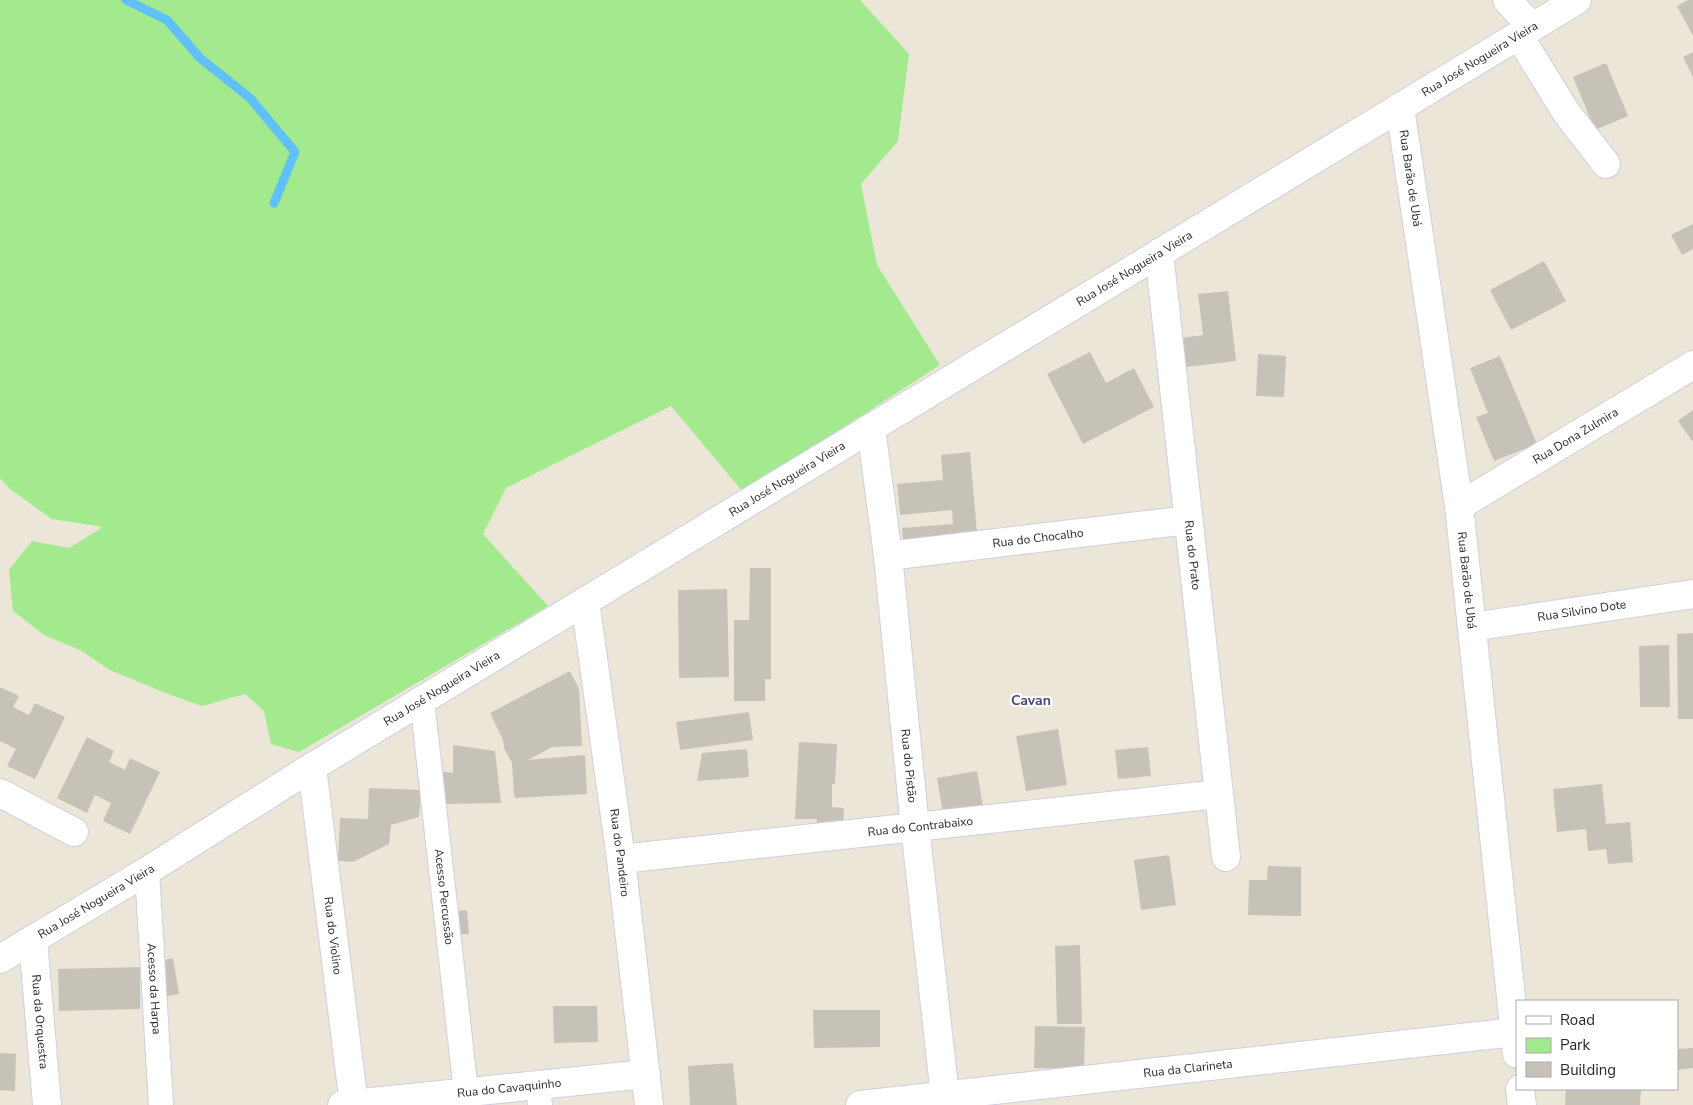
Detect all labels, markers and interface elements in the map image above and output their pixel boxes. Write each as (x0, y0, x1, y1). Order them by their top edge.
street label: Rua José Nogueira Vieira (1419, 18, 1541, 100)
street label: Rua Barão de Ubá (1395, 129, 1426, 228)
street label: Rua José Nogueira Vieira (1073, 227, 1195, 310)
street label: Rua Dona Zulmira (1530, 404, 1621, 468)
street label: Rua José Nogueira Vieira (726, 438, 848, 520)
street label: Rua do Prato (1181, 520, 1204, 591)
street label: Rua do Chocalho (992, 525, 1085, 551)
street label: Rua Barão de Ubá (1454, 531, 1480, 630)
street label: Rua Silvino Dote (1536, 596, 1627, 625)
street label: Rua José Nogueira Vieira (381, 647, 503, 730)
district label: Cavan (1011, 691, 1051, 710)
street label: Rua do Pistão (897, 728, 921, 804)
street label: Rua do Pandeiro (606, 808, 633, 898)
street label: Rua do Contrabaixo (867, 813, 974, 840)
street label: Acesso Percussão (431, 848, 457, 946)
street label: Rua José Nogueira Vieira (35, 860, 157, 943)
street label: Rua do Violino (320, 896, 346, 976)
street label: Acesso da Harpa (143, 943, 165, 1035)
street label: Rua da Orquestra (28, 974, 52, 1070)
legend (1516, 1000, 1678, 1090)
text: Road (1560, 1010, 1595, 1030)
text: Park (1560, 1035, 1590, 1055)
street label: Rua da Clarineta (1143, 1056, 1233, 1081)
text: Building (1560, 1060, 1616, 1080)
street label: Rua do Cavaquinho (456, 1075, 562, 1101)

